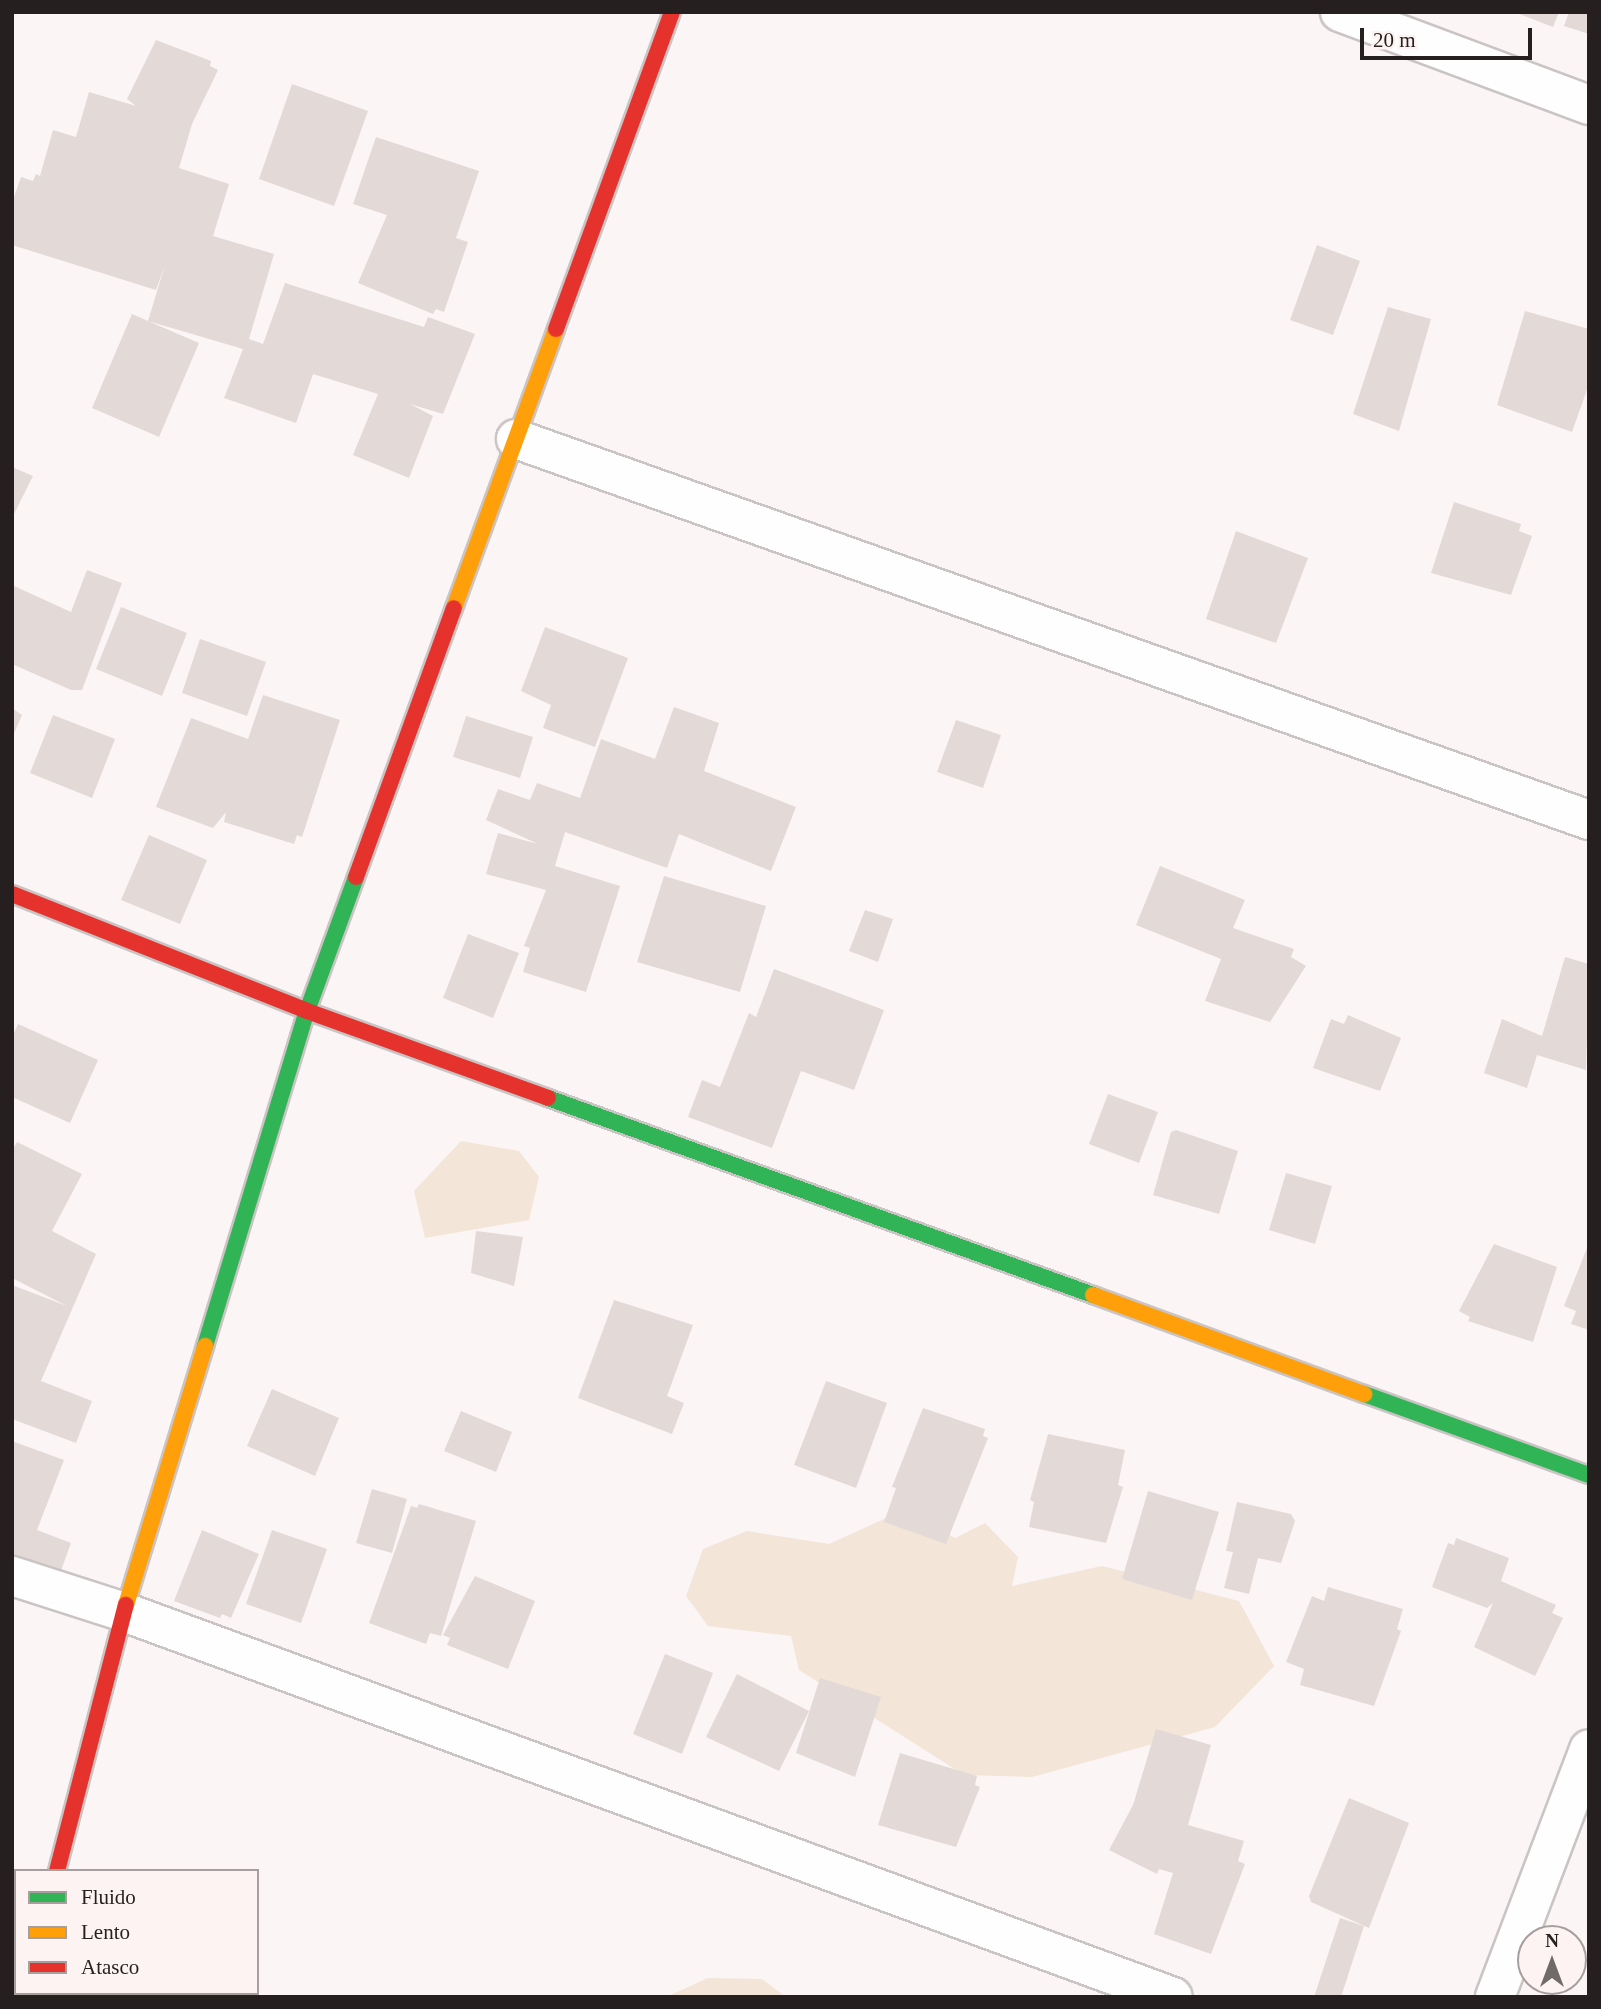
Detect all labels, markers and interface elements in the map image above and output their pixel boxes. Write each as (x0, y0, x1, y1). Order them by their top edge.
scale bar (1363, 14, 1534, 58)
text: 20 m (1373, 28, 1416, 52)
legend (14, 1869, 259, 1995)
text: Fluido (81, 1885, 136, 1909)
text: Lento (81, 1920, 130, 1944)
north arrow (1517, 1925, 1587, 1995)
text: N (1545, 1930, 1559, 1951)
text: Atasco (81, 1955, 139, 1979)

